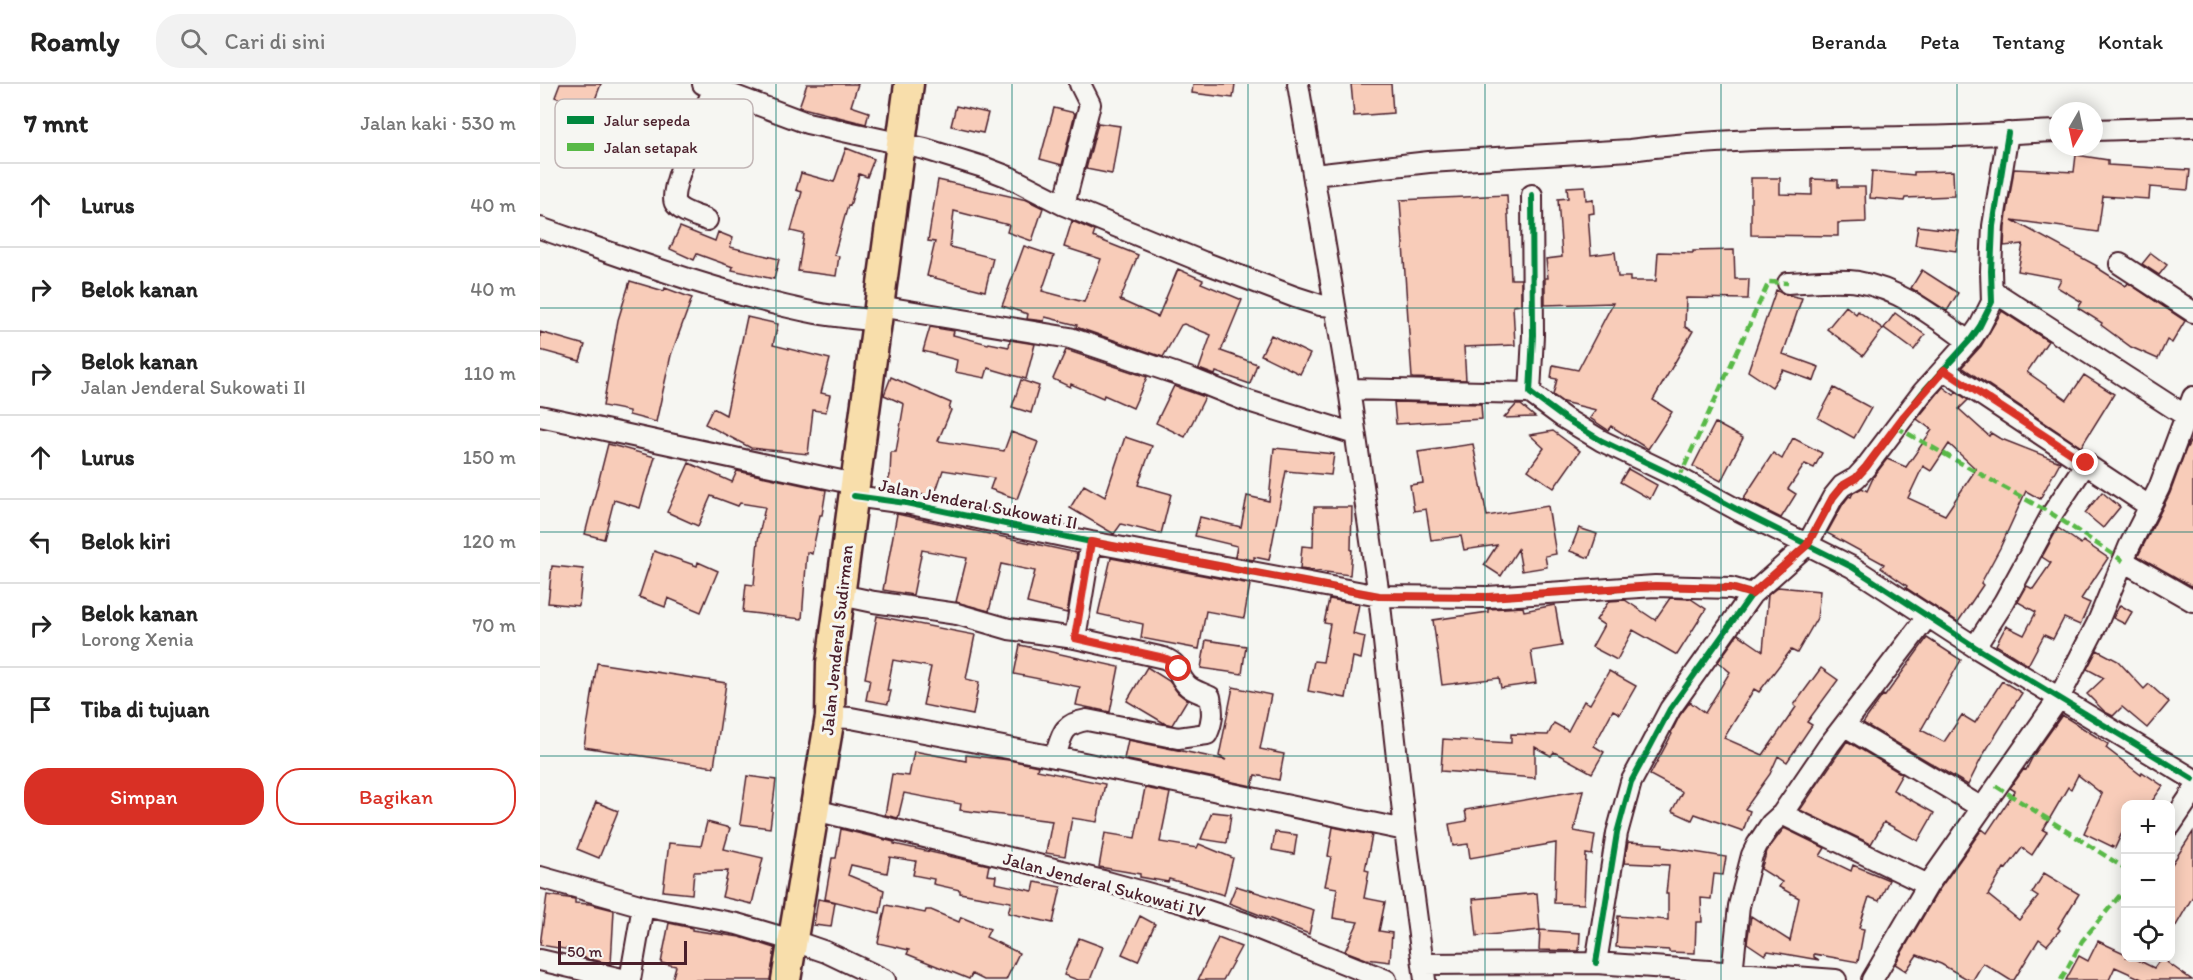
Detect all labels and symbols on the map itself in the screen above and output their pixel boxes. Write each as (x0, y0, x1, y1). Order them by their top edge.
legend (555, 99, 753, 168)
north arrow (2049, 102, 2103, 156)
text: Jalur sepeda (604, 111, 690, 130)
text: Jalan setapak (604, 138, 698, 157)
route end (2072, 449, 2098, 475)
street label: Jalan Jenderal Sukowati II (877, 474, 1079, 534)
street label: Jalan Jenderal Sudirman (816, 544, 858, 736)
route start (1165, 655, 1191, 681)
street label: Jalan Jenderal Sukowati IV (1001, 847, 1208, 923)
scale bar (558, 938, 687, 966)

